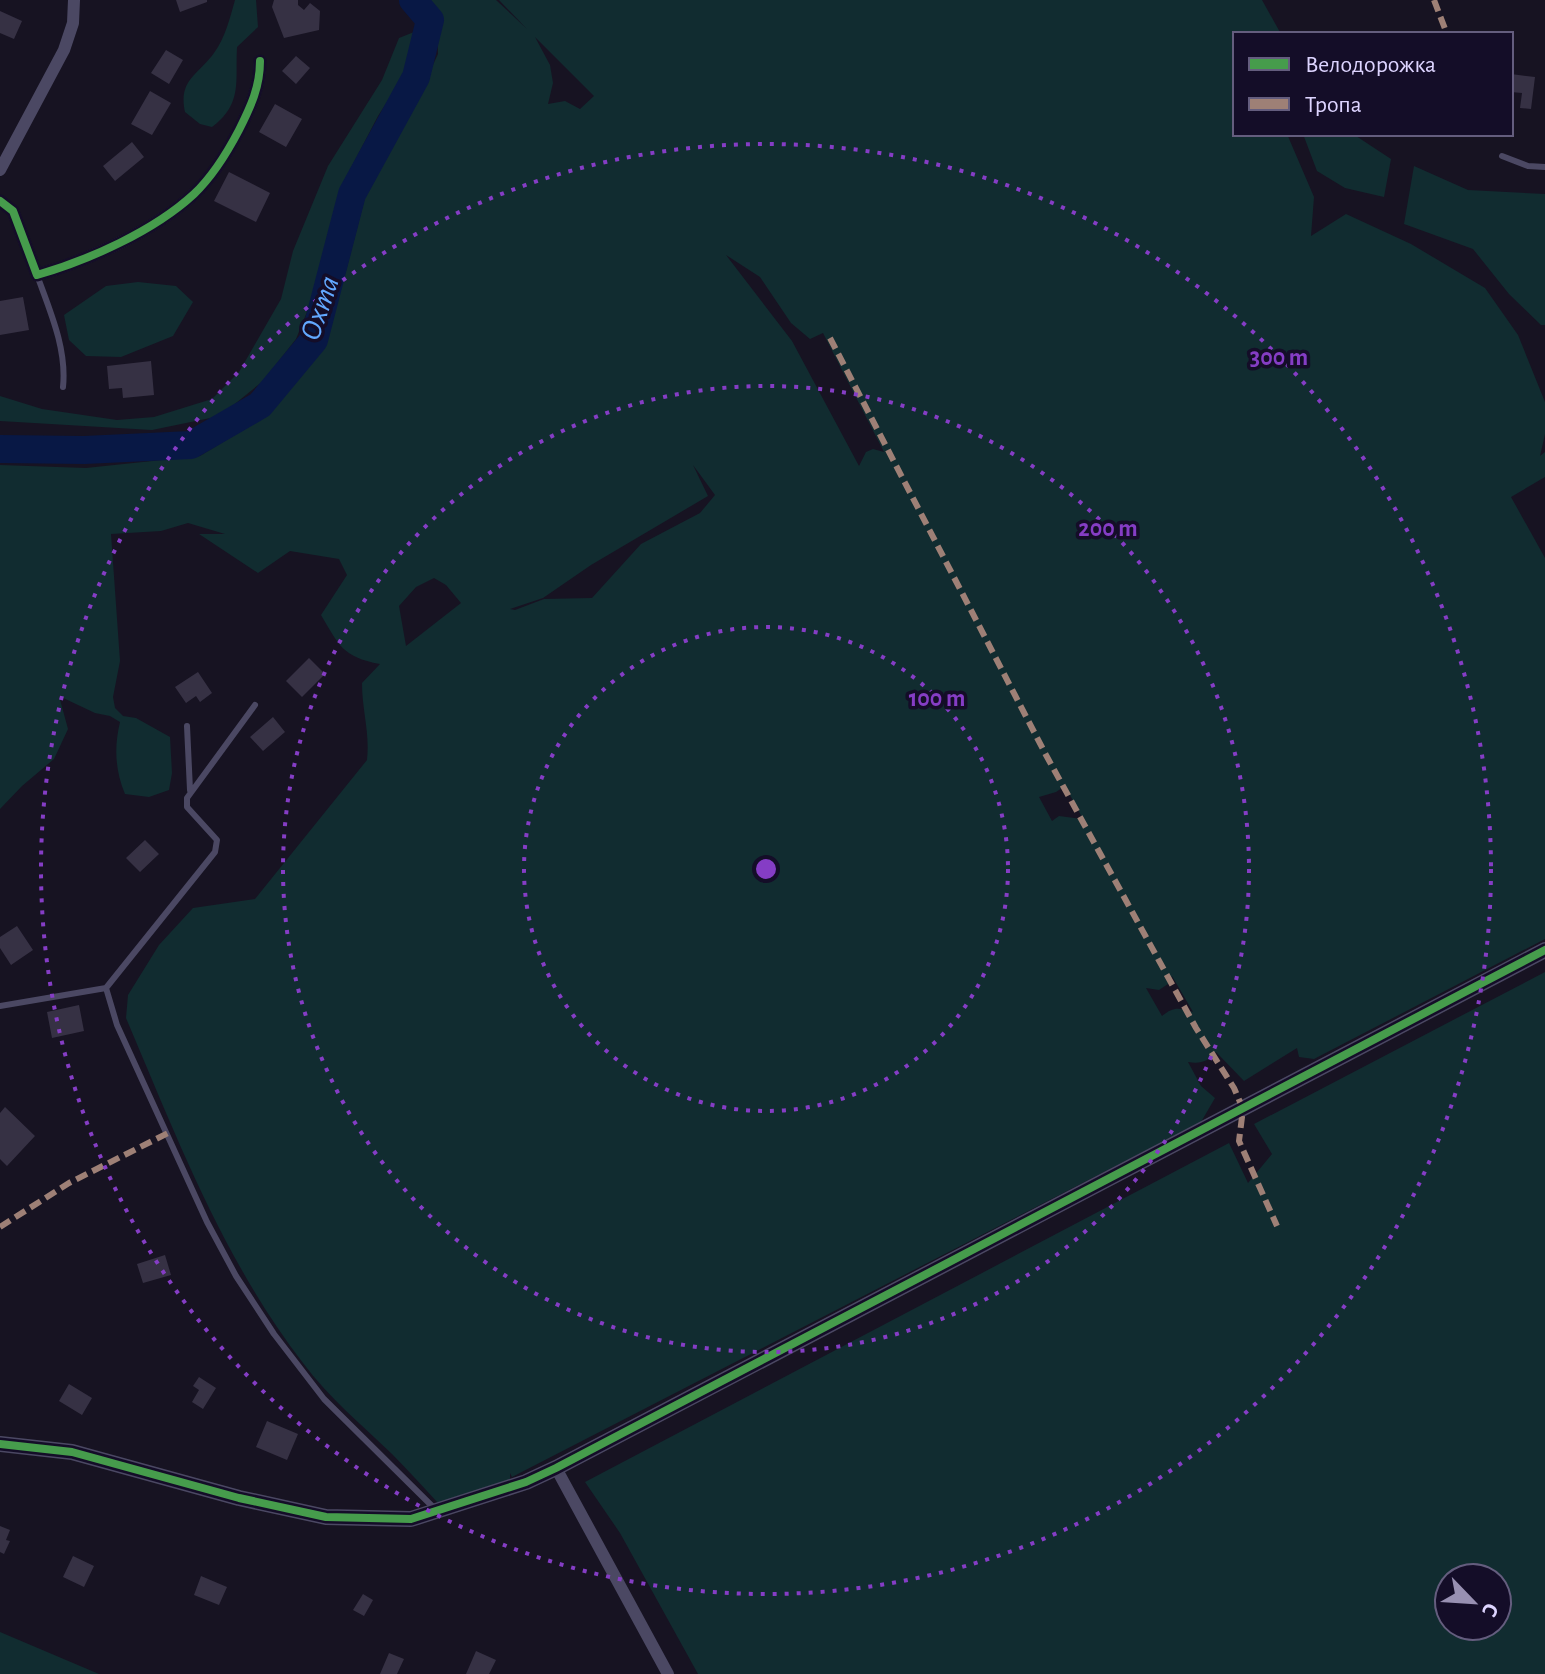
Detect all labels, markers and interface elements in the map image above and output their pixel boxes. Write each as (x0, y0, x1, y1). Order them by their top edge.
legend (1233, 32, 1513, 136)
text: Велодорожка (1305, 53, 1436, 77)
text: Тропа (1305, 93, 1362, 117)
water label: Охта (295, 272, 345, 344)
text: 300 m (1250, 346, 1308, 370)
text: 200 m (1078, 517, 1138, 541)
text: 100 m (909, 687, 965, 711)
centre of rings (752, 855, 780, 883)
north arrow (1433, 1562, 1513, 1642)
text: С (1478, 1600, 1503, 1620)

